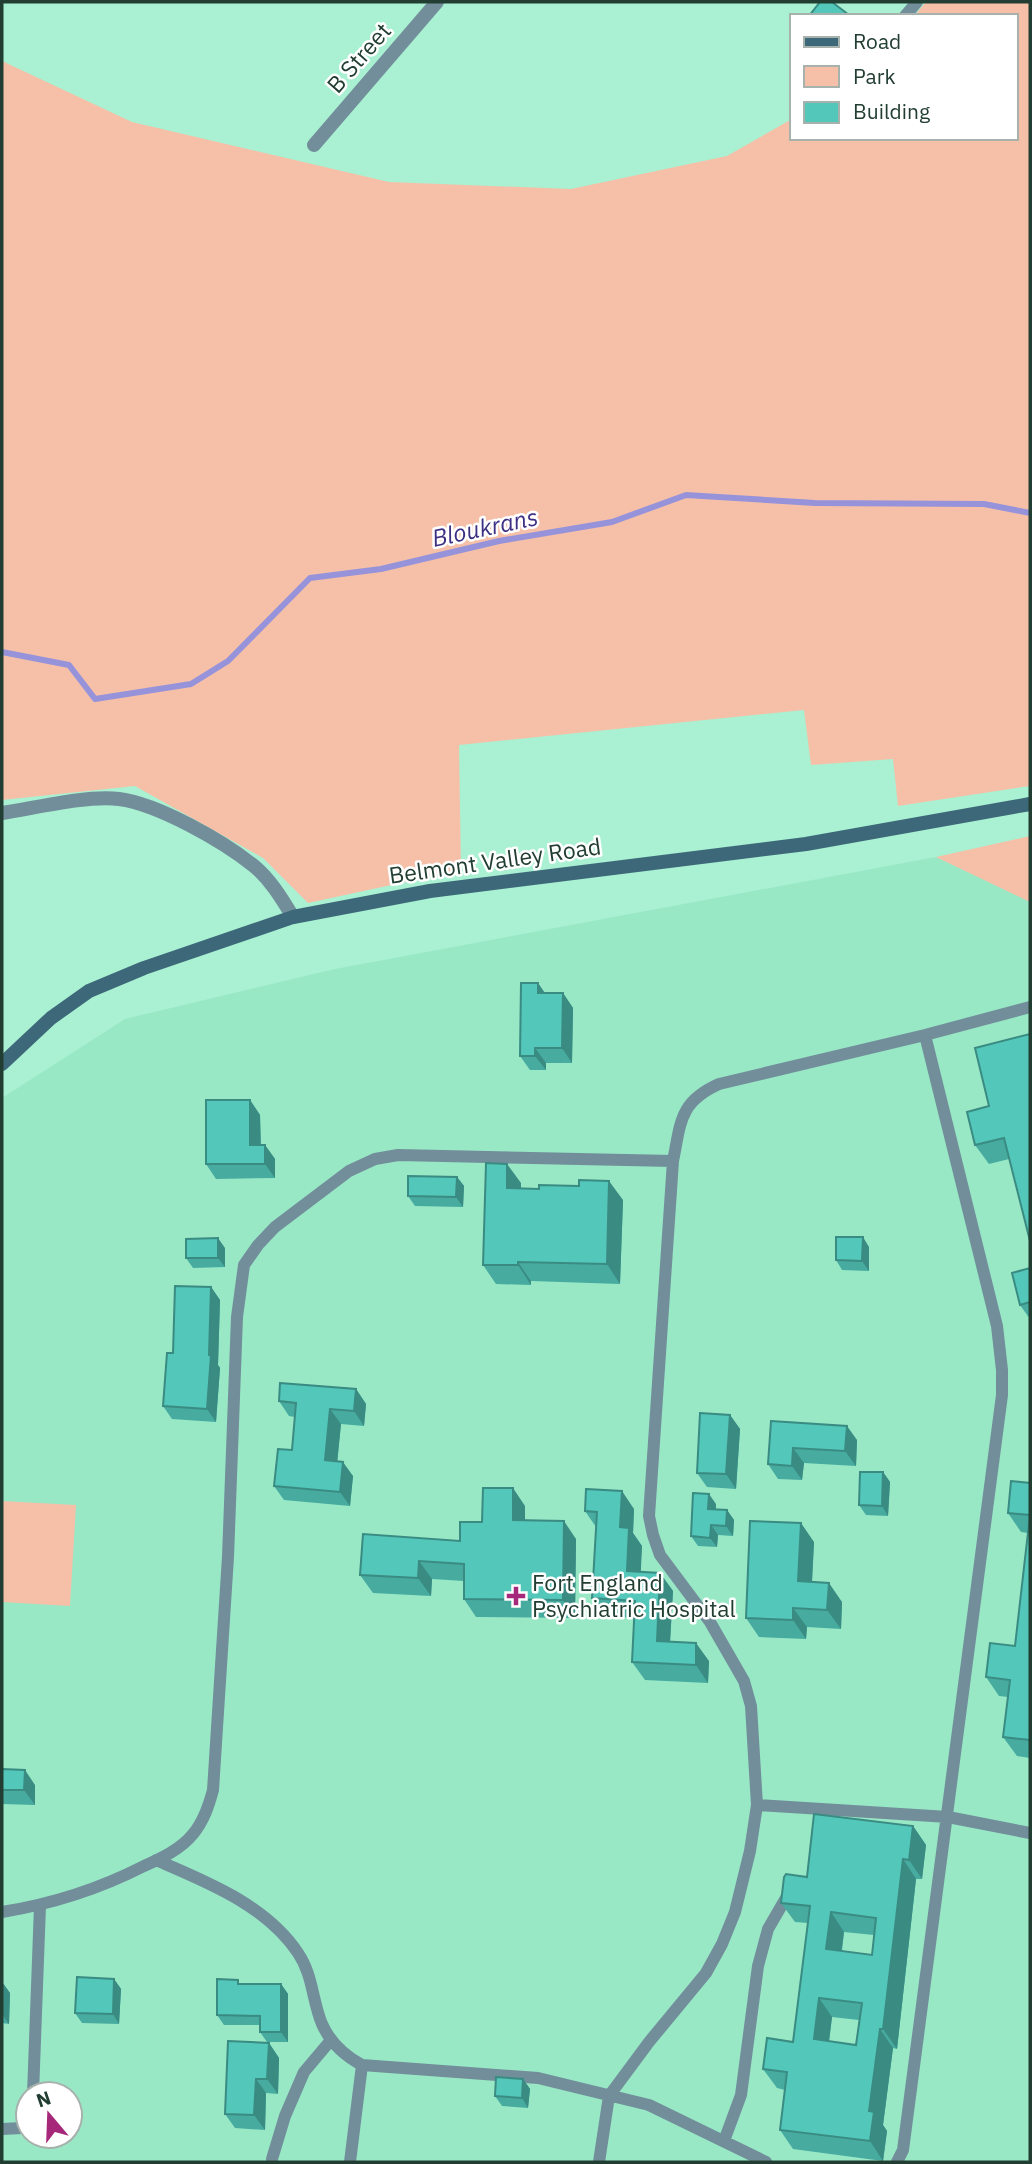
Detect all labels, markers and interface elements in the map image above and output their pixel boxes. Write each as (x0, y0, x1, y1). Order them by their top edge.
legend (790, 14, 1018, 140)
street label: B Street (320, 16, 397, 99)
text: Road (853, 27, 901, 55)
text: Park (853, 62, 896, 90)
text: Building (853, 97, 930, 125)
water label: Bloukrans (429, 500, 541, 554)
street label: Belmont Valley Road (387, 830, 603, 890)
place label: Fort England Psychiatric Hospital (532, 1567, 736, 1623)
marker: Fort England Psychiatric Hospital (506, 1586, 526, 1606)
north arrow (14, 2080, 84, 2150)
text: N (33, 2085, 54, 2113)

